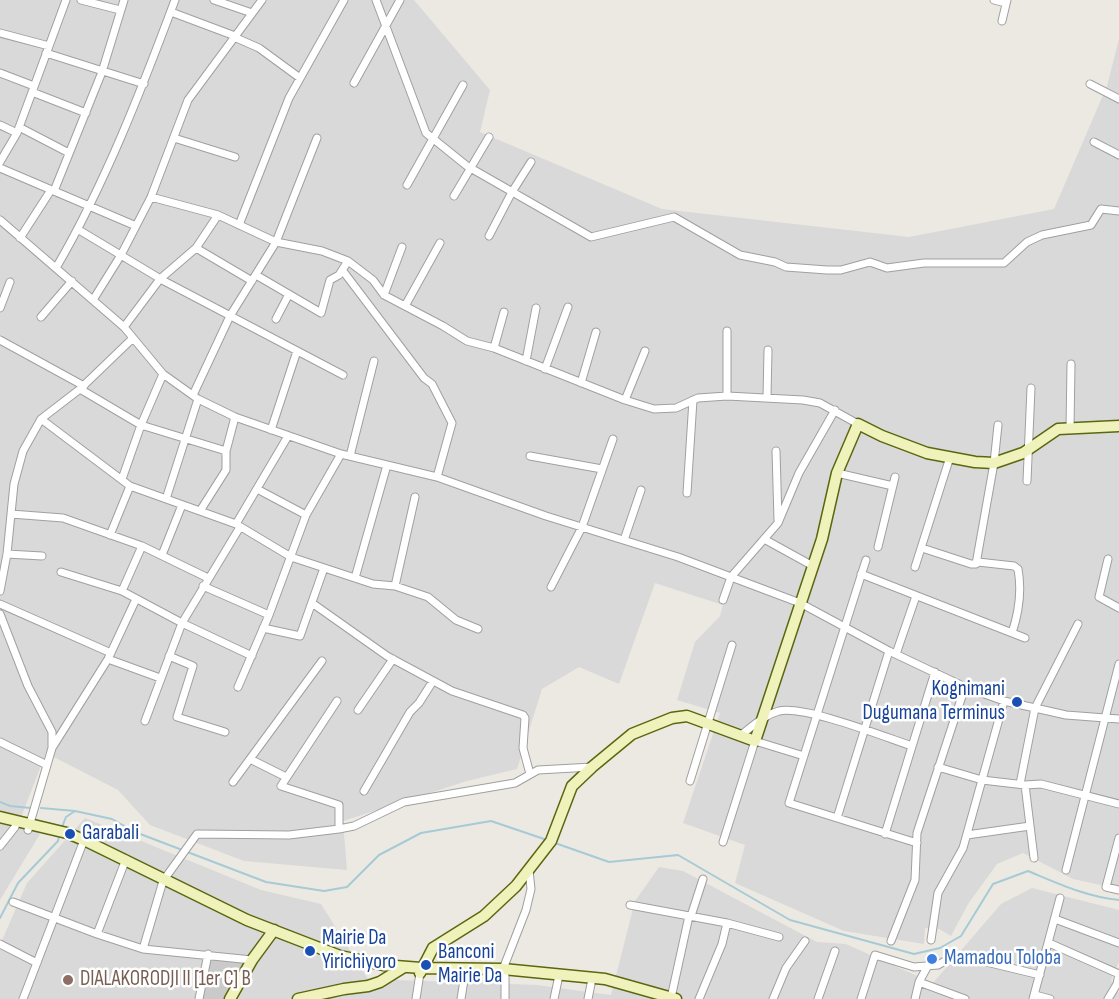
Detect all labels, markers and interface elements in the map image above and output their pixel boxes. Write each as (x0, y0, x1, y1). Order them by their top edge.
place label: Kognimani Dugumana Terminus (862, 677, 1005, 727)
marker: Kognimani Dugumana Terminus (1010, 695, 1024, 709)
place label: Garabali (82, 821, 139, 847)
marker: Garabali (63, 827, 77, 841)
place label: Mairie Da Yirichiyoro (322, 926, 396, 976)
place label: Banconi Mairie Da (438, 940, 502, 990)
marker: Mairie Da Yirichiyoro (303, 944, 317, 958)
place label: Mamadou Toloba (944, 946, 1061, 972)
marker: Mamadou Toloba (925, 952, 939, 966)
marker: Banconi Mairie Da (419, 958, 433, 972)
place label: DIALAKORODJI II [1er C] B (80, 967, 251, 993)
marker: DIALAKORODJI II [1er C] B (61, 973, 75, 987)

